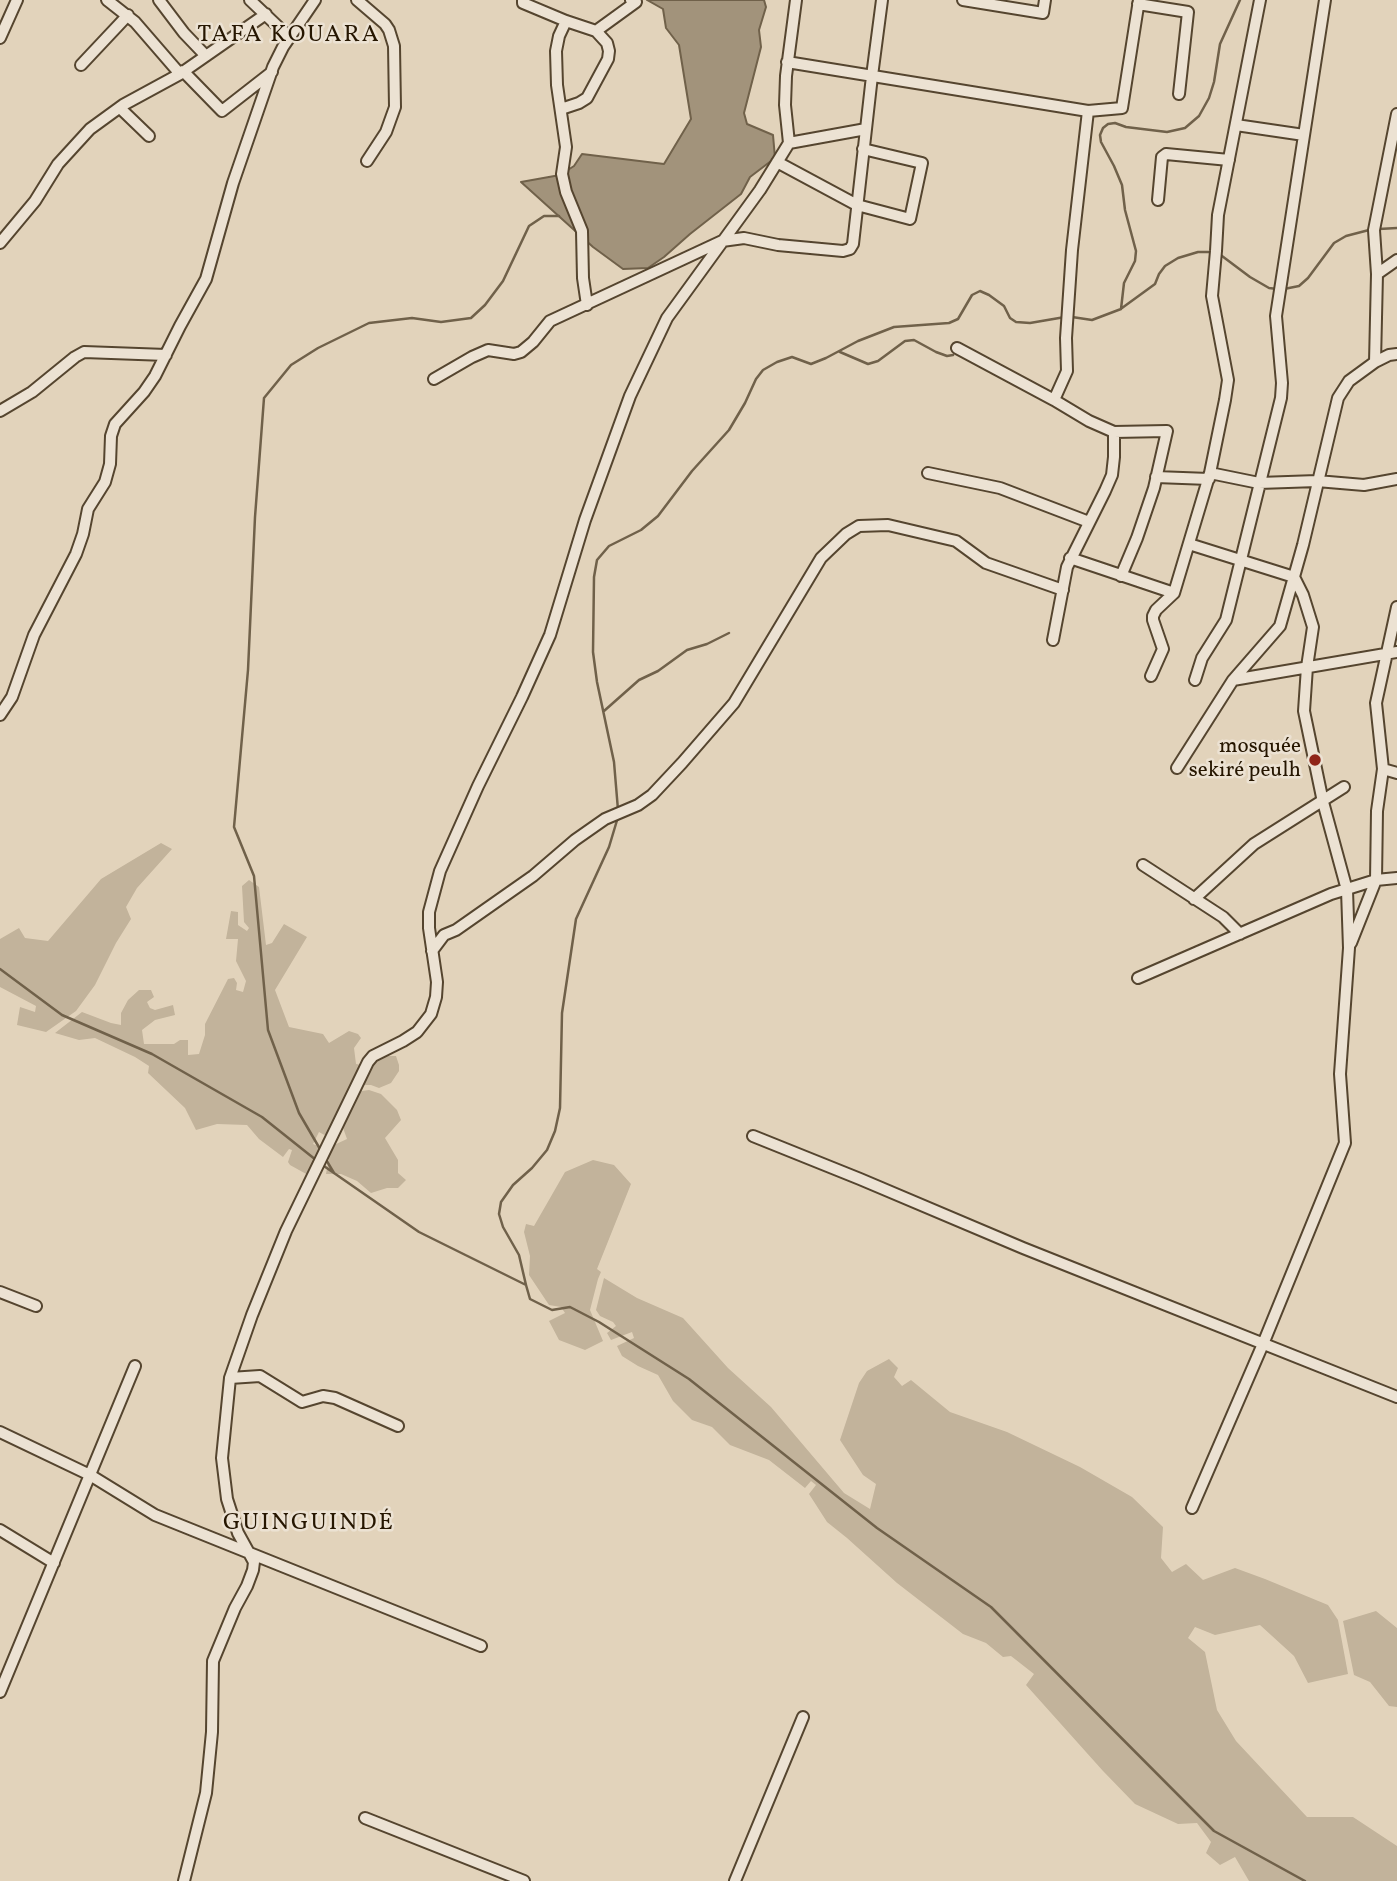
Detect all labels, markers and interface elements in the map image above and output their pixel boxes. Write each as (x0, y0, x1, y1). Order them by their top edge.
district label: TAFA KOUARA (199, 23, 379, 51)
place label: mosquée sekiré peulh (1189, 735, 1301, 785)
marker: mosquée sekiré peulh (1307, 752, 1323, 768)
district label: GUINGUINDÉ (224, 1511, 394, 1539)

